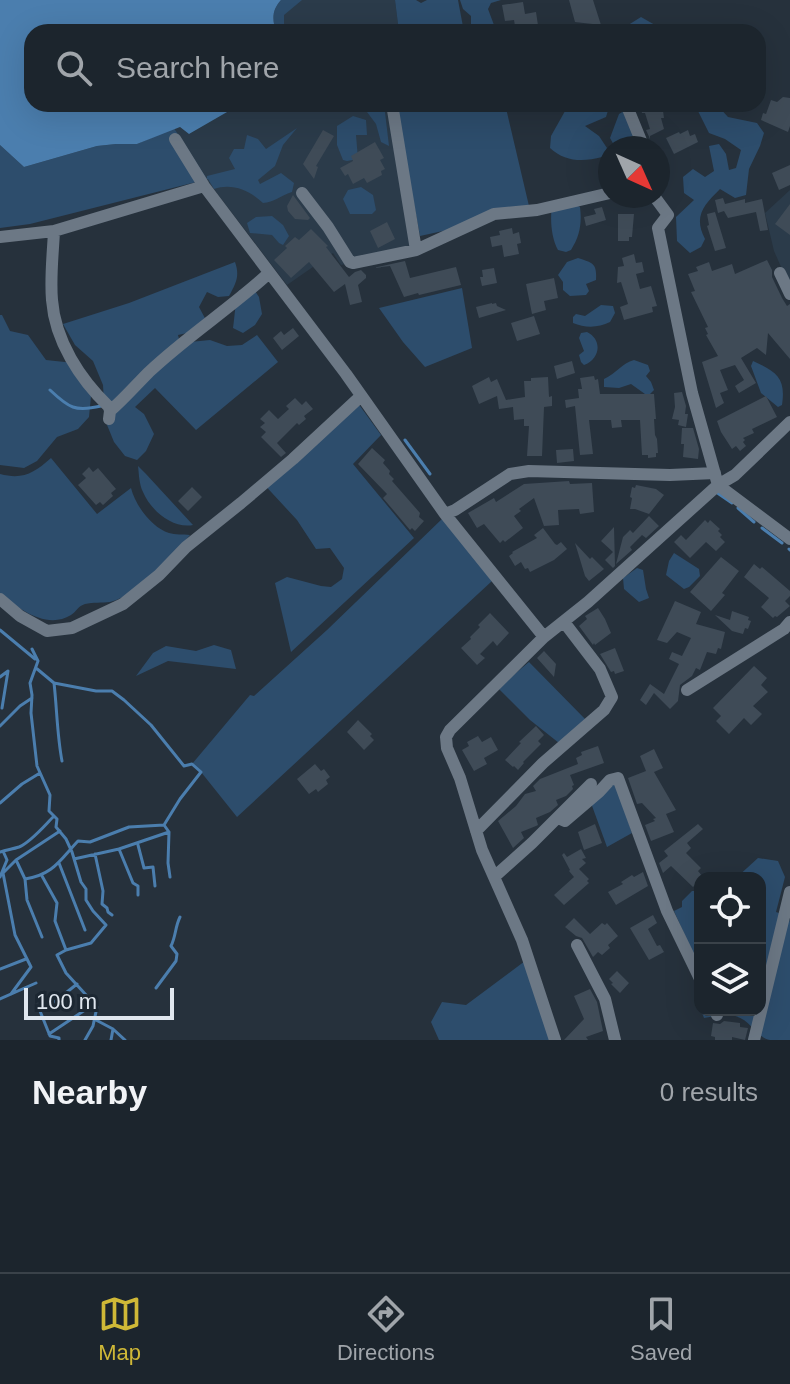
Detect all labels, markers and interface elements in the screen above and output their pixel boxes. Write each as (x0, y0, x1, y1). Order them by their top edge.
search box (24, 24, 766, 112)
icon: search (52, 46, 96, 90)
text: Search here (116, 51, 279, 84)
north arrow (598, 136, 670, 208)
map controls (694, 872, 766, 1016)
button: locate (694, 872, 766, 944)
button: layers (694, 944, 766, 1016)
scale bar (24, 984, 174, 1020)
text: 100 m (36, 989, 97, 1014)
text: Nearby (32, 1073, 147, 1111)
text: 0 results (660, 1077, 758, 1107)
tab: Map (98, 1292, 142, 1366)
tab: Directions (337, 1292, 435, 1366)
tab: Saved (630, 1292, 692, 1366)

